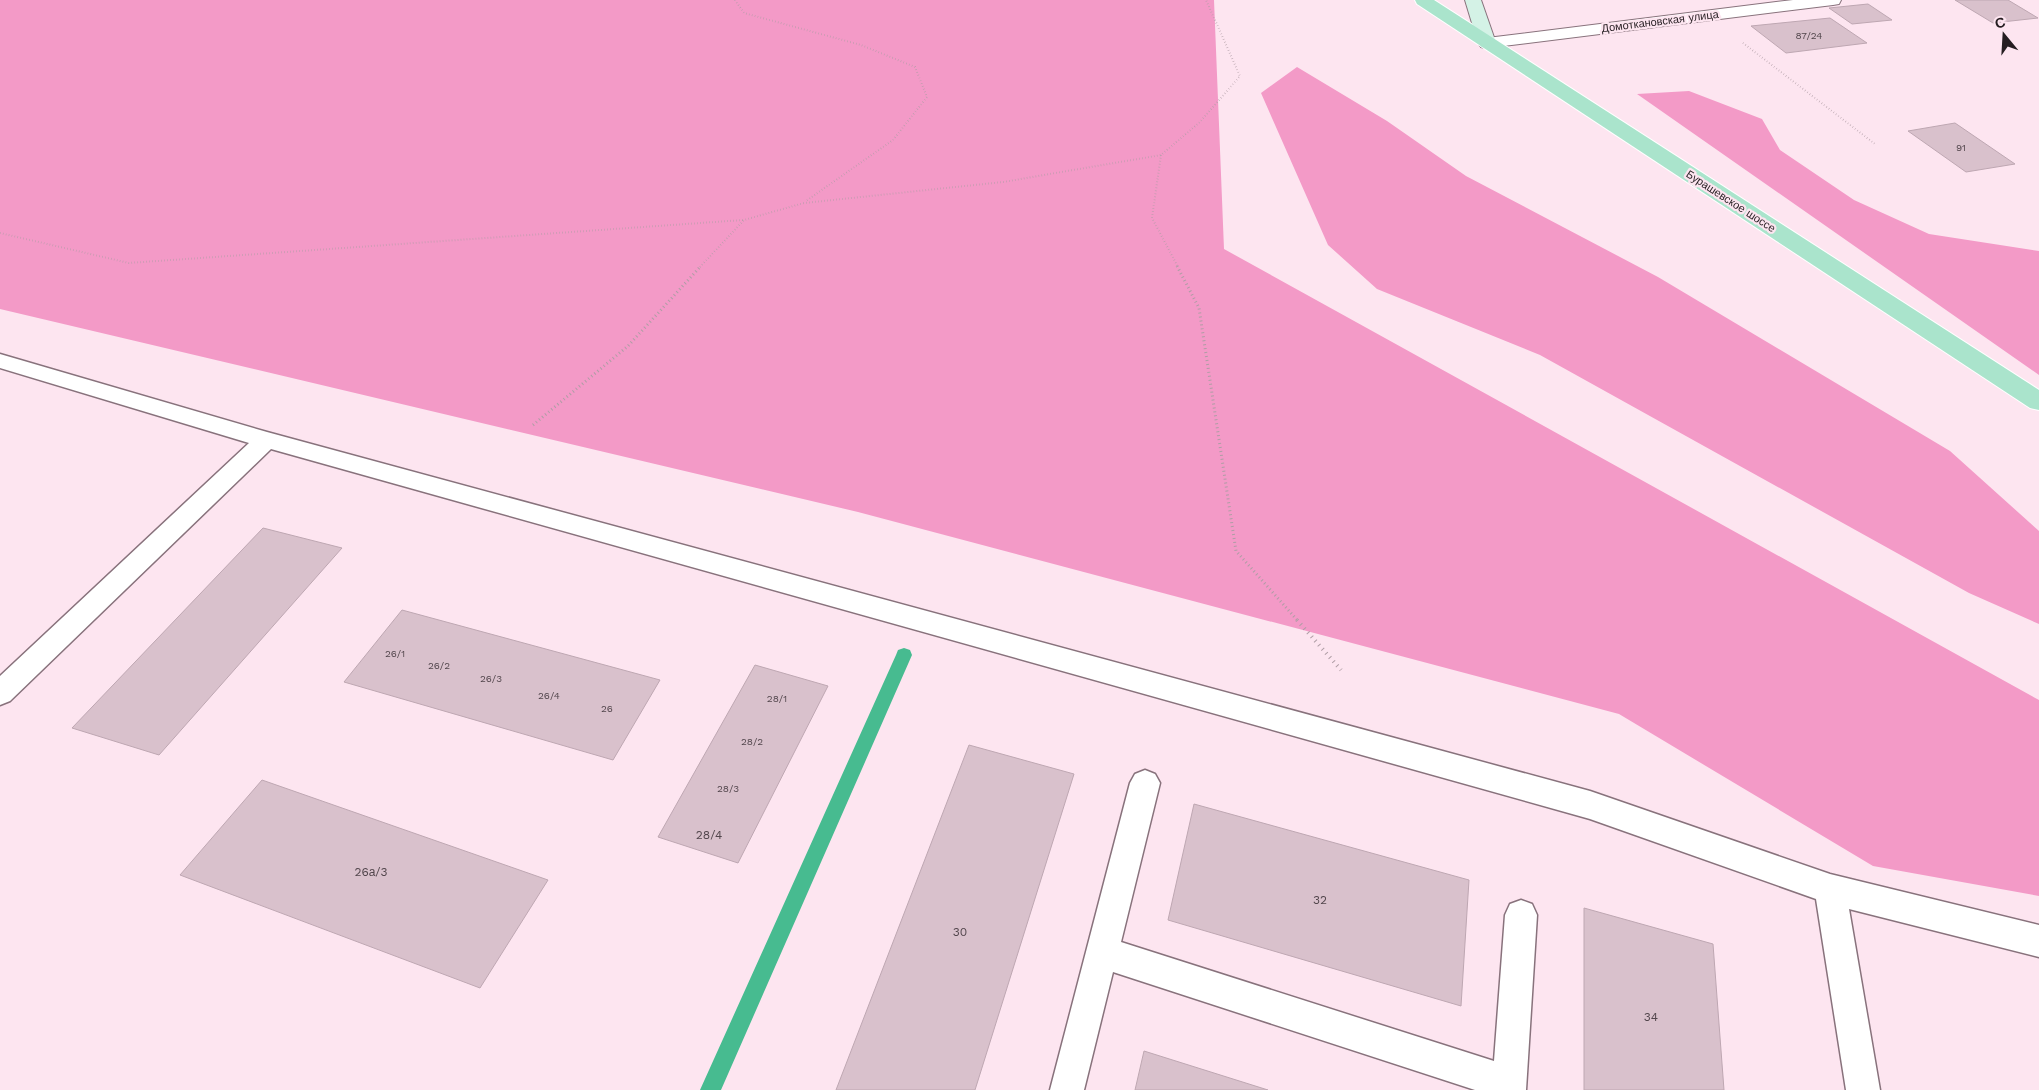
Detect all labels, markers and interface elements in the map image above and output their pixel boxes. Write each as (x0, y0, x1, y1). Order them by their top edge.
street label: Домоткановская улица (1601, 8, 1720, 35)
north arrow (1979, 10, 2029, 60)
text: С (1993, 13, 2007, 32)
house number: 87/24 (1796, 30, 1822, 41)
house number: 91 (1956, 142, 1966, 153)
street label: Бурашевское шоссе (1684, 168, 1778, 235)
house number: 26/1 (385, 648, 405, 659)
house number: 26/2 (428, 660, 450, 671)
house number: 26/3 (480, 673, 502, 684)
house number: 26/4 (538, 690, 560, 701)
house number: 28/1 (767, 693, 787, 704)
house number: 26 (601, 703, 613, 714)
house number: 28/2 (741, 736, 763, 747)
house number: 28/3 (717, 783, 739, 794)
house number: 28/4 (696, 828, 722, 842)
house number: 26а/3 (354, 865, 388, 879)
house number: 32 (1313, 893, 1327, 907)
house number: 30 (953, 925, 967, 939)
house number: 34 (1644, 1010, 1658, 1024)

